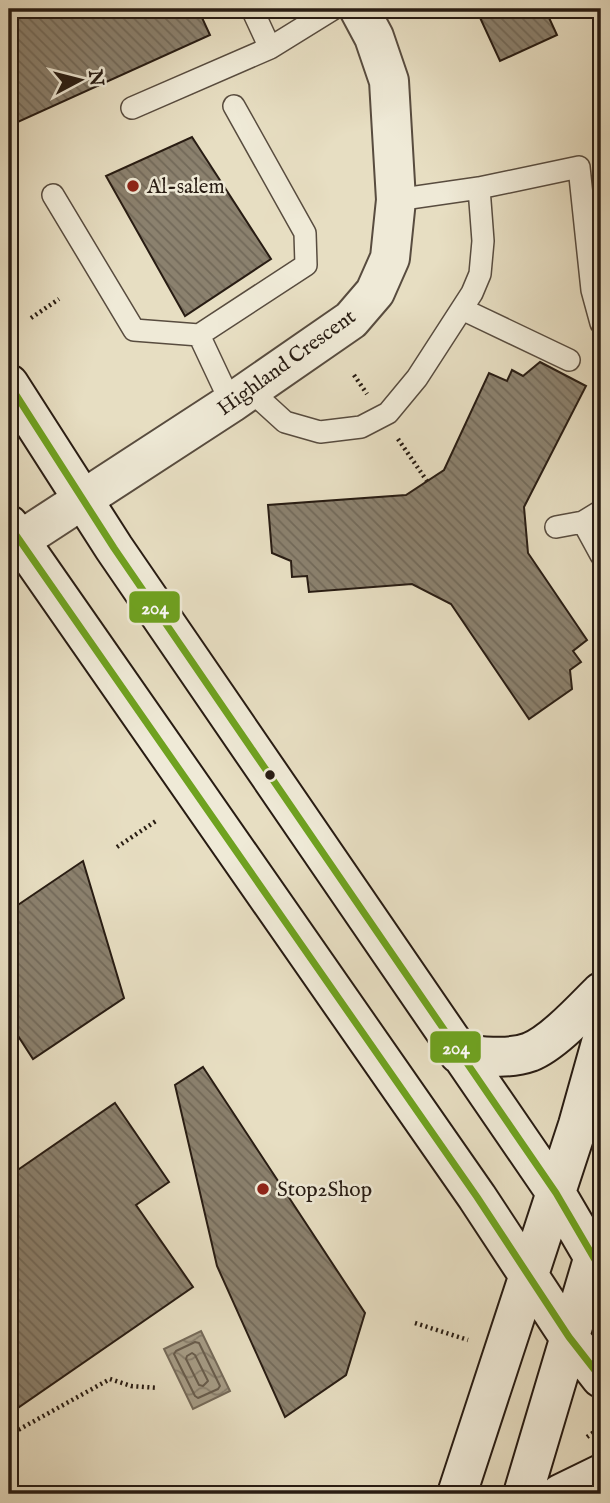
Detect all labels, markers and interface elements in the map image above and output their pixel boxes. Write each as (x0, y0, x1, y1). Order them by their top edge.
north arrow (46, 46, 116, 116)
text: N (82, 68, 108, 88)
place label: Al-salem (146, 174, 225, 201)
marker: Al-salem (125, 178, 141, 194)
street label: Highland Crescent (212, 304, 361, 423)
line badge: 204 (128, 590, 181, 624)
text: 204 (141, 597, 169, 621)
unlabelled marker (263, 768, 277, 782)
line badge: 204 (429, 1030, 482, 1064)
text: 204 (442, 1037, 470, 1061)
place label: Stop2Shop (277, 1177, 372, 1204)
marker: Stop2Shop (255, 1181, 271, 1197)

